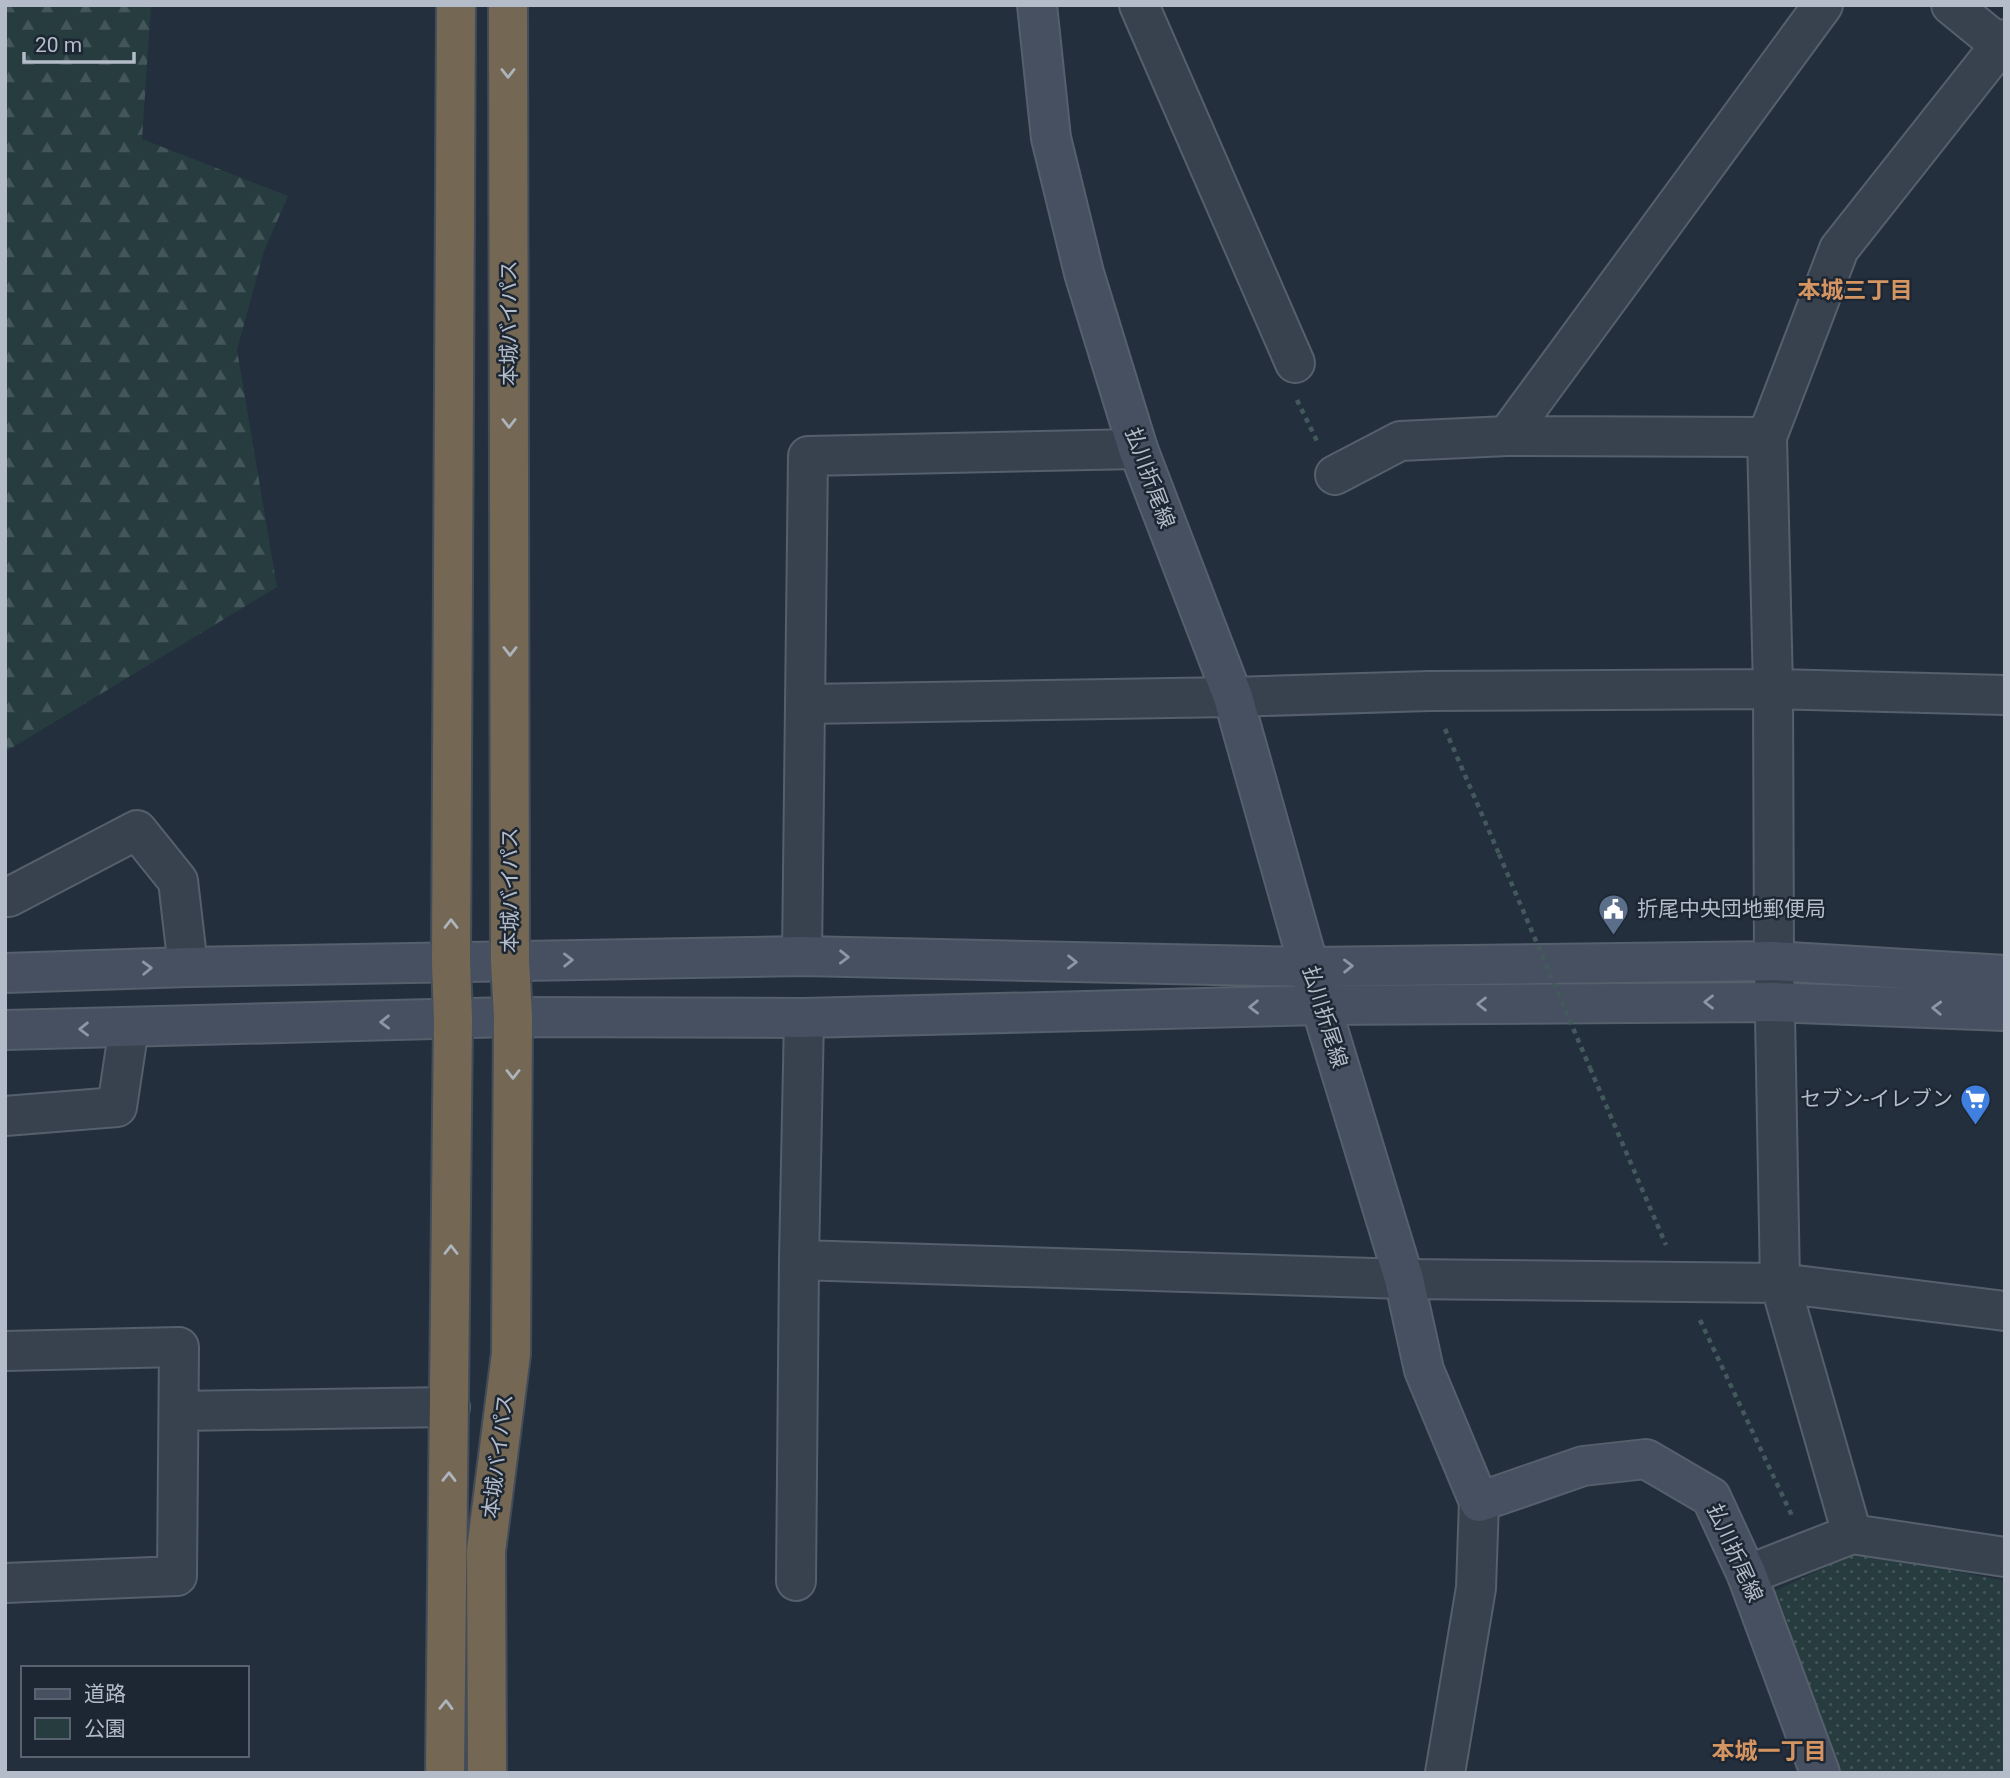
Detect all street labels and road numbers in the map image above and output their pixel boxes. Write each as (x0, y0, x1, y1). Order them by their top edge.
street label: 本城バイパス (497, 260, 521, 386)
street label: 払川折尾線 (1121, 425, 1179, 531)
street label: 本城バイパス (498, 827, 522, 953)
street label: 払川折尾線 (1298, 963, 1352, 1071)
street label: 本城バイパス (478, 1392, 518, 1520)
street label: 払川折尾線 (1703, 1500, 1767, 1606)

